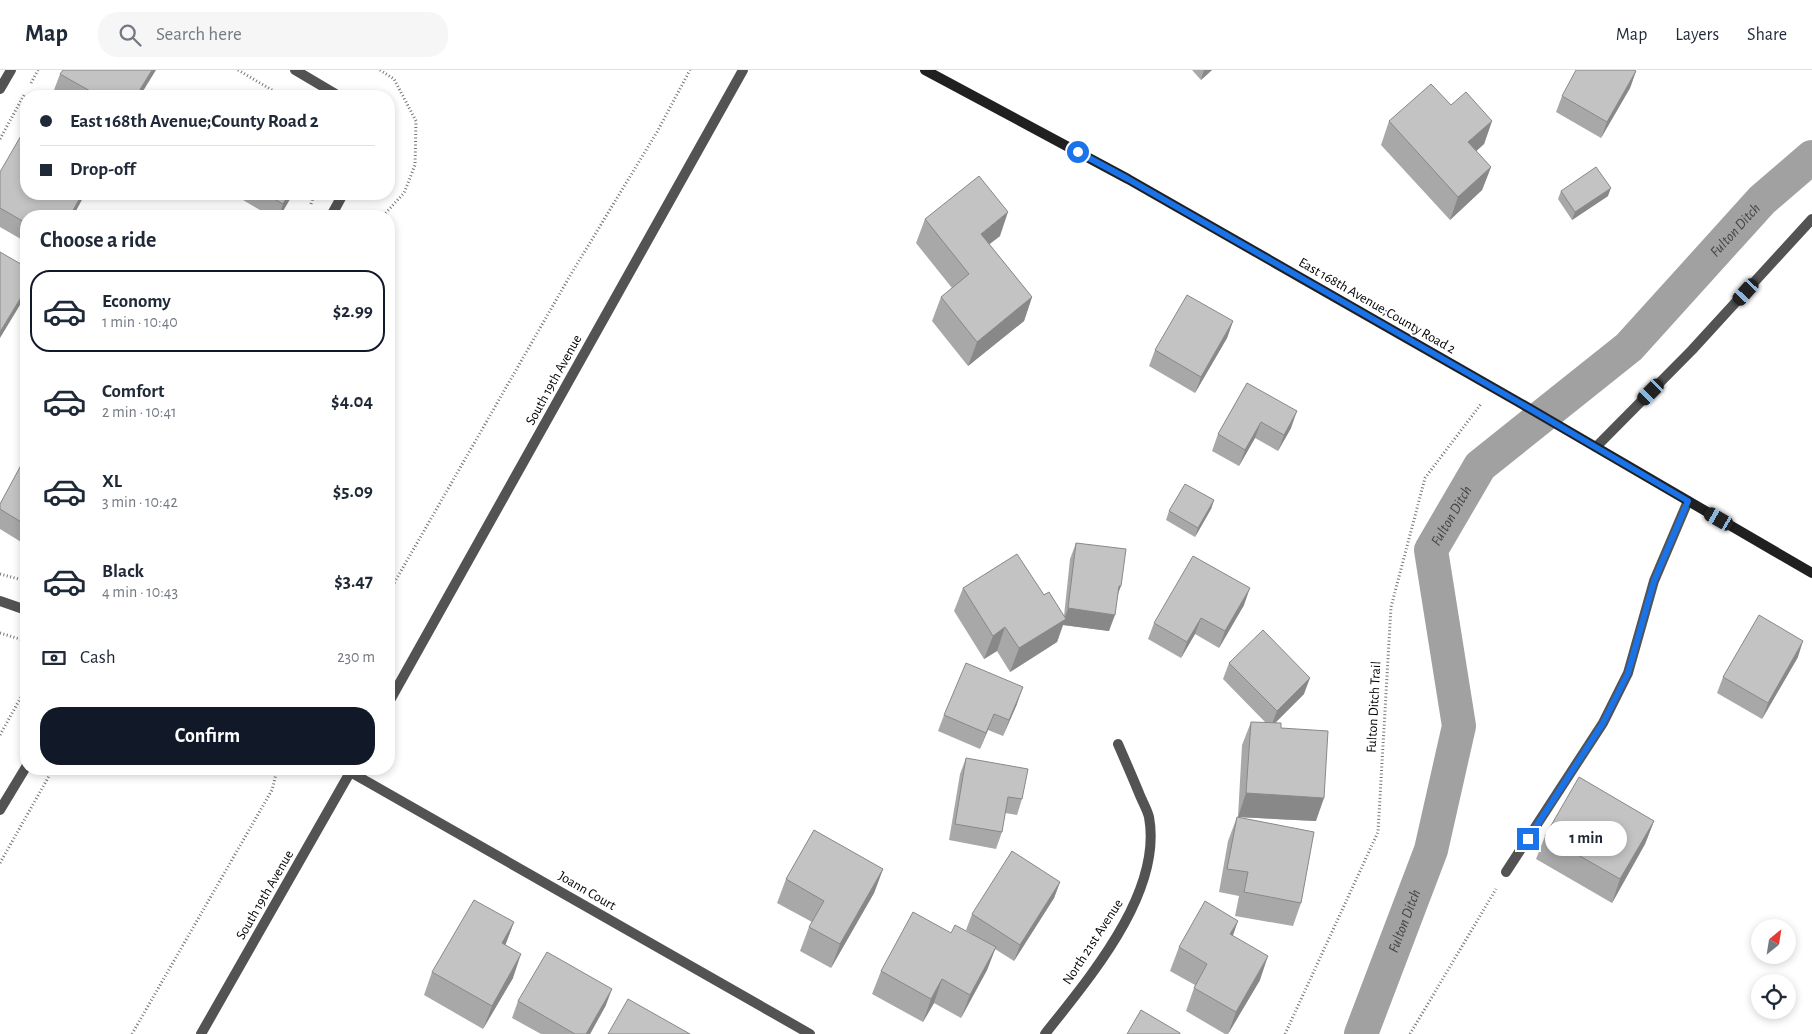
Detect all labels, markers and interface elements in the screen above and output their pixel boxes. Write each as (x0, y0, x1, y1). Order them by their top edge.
search box (98, 12, 448, 57)
icon: search (116, 21, 144, 49)
text: Map (25, 22, 68, 46)
text: Search here (156, 25, 242, 44)
text: Map (1616, 26, 1647, 44)
text: Layers (1675, 26, 1719, 44)
text: Share (1747, 26, 1787, 44)
text: East 168th Avenue;County Road 2 (70, 112, 319, 131)
route start (1067, 141, 1089, 163)
text: Drop-off (70, 160, 135, 179)
water label: Fulton Ditch (1707, 200, 1763, 260)
text: Choose a ride (40, 229, 156, 251)
street label: East 168th Avenue;County Road 2 (1296, 255, 1458, 357)
car (1730, 276, 1761, 308)
icon: car (42, 289, 87, 334)
text: Economy (102, 292, 171, 311)
text: $2.99 (333, 302, 373, 321)
text: 1 min · 10:40 (102, 314, 178, 330)
street label: South 19th Avenue (523, 333, 585, 427)
car (1635, 376, 1666, 408)
icon: car (42, 379, 87, 424)
text: Comfort (102, 382, 164, 401)
text: $4.04 (331, 392, 373, 411)
text: 2 min · 10:41 (102, 404, 177, 420)
icon: car (42, 469, 87, 514)
text: XL (102, 472, 122, 491)
text: $5.09 (333, 482, 373, 501)
water label: Fulton Ditch (1428, 483, 1474, 548)
text: 3 min · 10:42 (102, 494, 178, 510)
car (1702, 505, 1735, 533)
icon: car (42, 559, 87, 604)
text: Black (102, 562, 144, 581)
text: $3.47 (334, 572, 373, 591)
text: 4 min · 10:43 (102, 584, 178, 600)
icon: cash (40, 644, 68, 672)
text: Cash (80, 648, 116, 667)
text: 230 m (337, 649, 375, 665)
street label: Fulton Ditch Trail (1365, 661, 1383, 753)
button: Confirm (40, 707, 375, 765)
callout: 1 min (1546, 822, 1628, 856)
route end (1517, 828, 1539, 850)
text: 1 min (1569, 830, 1603, 846)
street label: South 19th Avenue (234, 848, 296, 942)
street label: Joann Court (556, 869, 619, 913)
water label: Fulton Ditch (1385, 887, 1423, 955)
street label: North 21st Avenue (1060, 897, 1126, 987)
north arrow (1751, 919, 1796, 964)
map controls (1751, 919, 1796, 1019)
button: locate (1751, 974, 1796, 1019)

